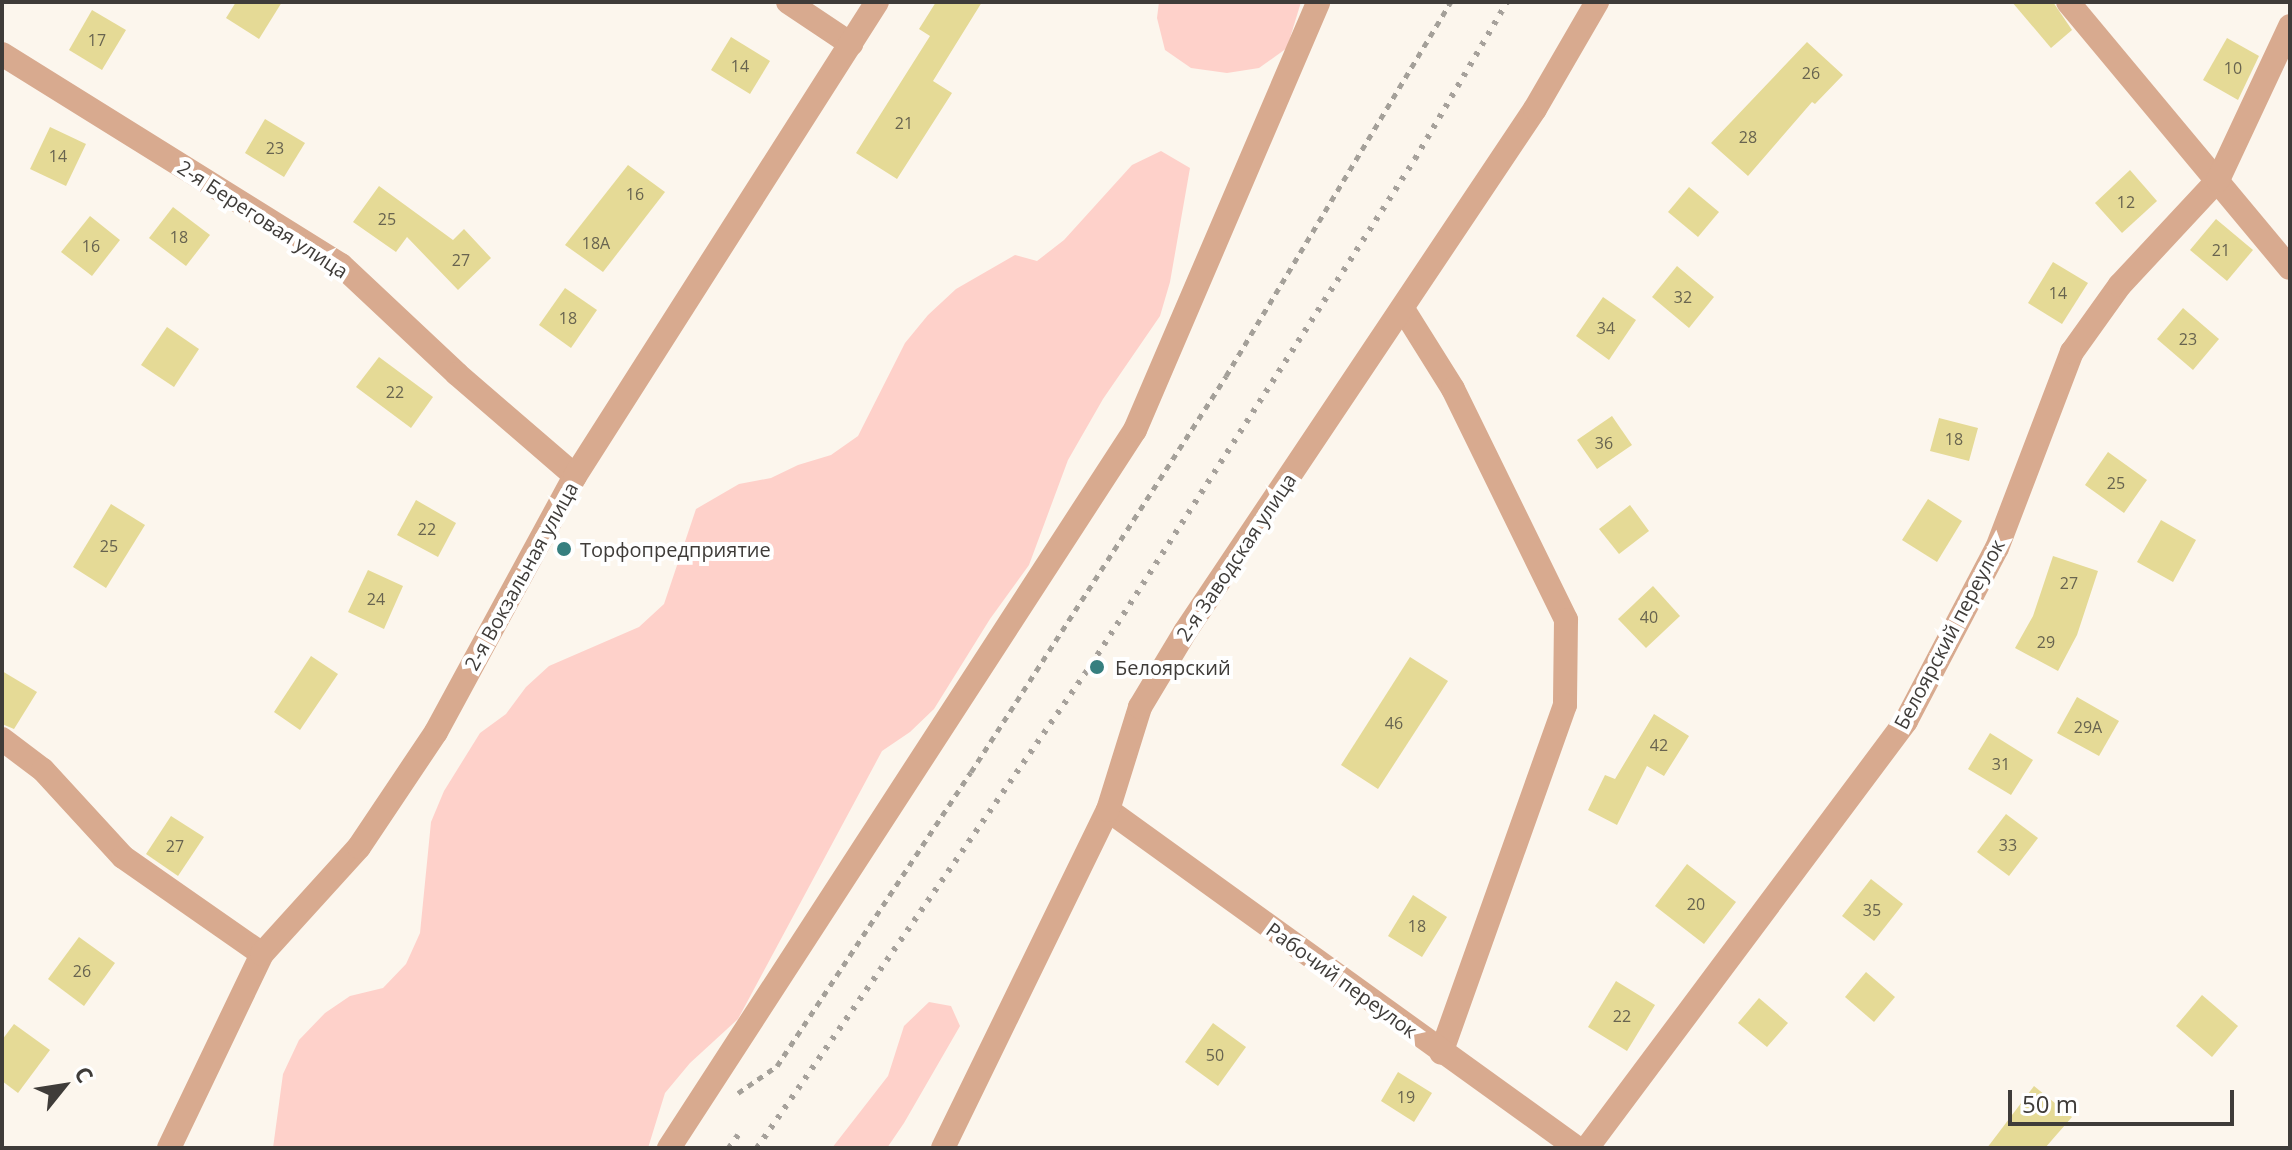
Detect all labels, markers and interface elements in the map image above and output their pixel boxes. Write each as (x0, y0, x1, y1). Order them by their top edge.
house number: 17 (88, 30, 106, 50)
house number: 14 (731, 56, 749, 76)
house number: 10 (2224, 58, 2242, 78)
house number: 26 (1802, 63, 1820, 83)
house number: 21 (895, 113, 913, 133)
house number: 28 (1739, 127, 1757, 147)
house number: 23 (266, 138, 284, 158)
house number: 14 (49, 146, 67, 166)
street label: 2-я Береговая улица (173, 155, 353, 283)
house number: 16 (626, 184, 644, 204)
house number: 12 (2117, 192, 2135, 212)
house number: 25 (378, 209, 396, 229)
house number: 18 (170, 227, 188, 247)
house number: 18А (582, 233, 610, 253)
house number: 16 (82, 236, 100, 256)
house number: 21 (2212, 240, 2230, 260)
house number: 27 (452, 250, 470, 270)
house number: 14 (2049, 283, 2067, 303)
house number: 32 (1674, 287, 1692, 307)
house number: 18 (559, 308, 577, 328)
house number: 34 (1597, 318, 1615, 338)
house number: 23 (2179, 329, 2197, 349)
house number: 22 (386, 382, 404, 402)
house number: 18 (1945, 429, 1963, 449)
house number: 36 (1595, 433, 1613, 453)
street label: 2-я Заводская улица (1171, 469, 1301, 645)
house number: 25 (2107, 473, 2125, 493)
street label: 2-я Вокзальная улица (459, 478, 583, 674)
house number: 22 (418, 519, 436, 539)
street label: Белоярский переулок (1889, 535, 2009, 733)
house number: 25 (100, 536, 118, 556)
place label: Торфопредприятие (580, 537, 771, 561)
marker: Торфопредприятие (555, 540, 573, 558)
house number: 27 (2060, 573, 2078, 593)
house number: 24 (367, 589, 385, 609)
house number: 40 (1640, 607, 1658, 627)
house number: 29 (2037, 632, 2055, 652)
place label: Белоярский (1115, 655, 1231, 679)
marker: Белоярский (1086, 656, 1108, 678)
house number: 46 (1385, 713, 1403, 733)
house number: 29А (2074, 717, 2102, 737)
house number: 42 (1650, 735, 1668, 755)
house number: 31 (1992, 754, 2010, 774)
house number: 33 (1999, 835, 2017, 855)
house number: 27 (166, 836, 184, 856)
house number: 20 (1687, 894, 1705, 914)
house number: 35 (1863, 900, 1881, 920)
house number: 18 (1408, 916, 1426, 936)
street label: Рабочий переулок (1262, 917, 1422, 1043)
house number: 26 (73, 961, 91, 981)
house number: 22 (1613, 1006, 1631, 1026)
house number: 50 (1206, 1045, 1224, 1065)
north arrow (24, 1046, 104, 1126)
text: С (68, 1060, 101, 1088)
scale bar (2012, 1074, 2238, 1124)
house number: 19 (1397, 1087, 1415, 1107)
text: 50 m (2022, 1087, 2078, 1120)

